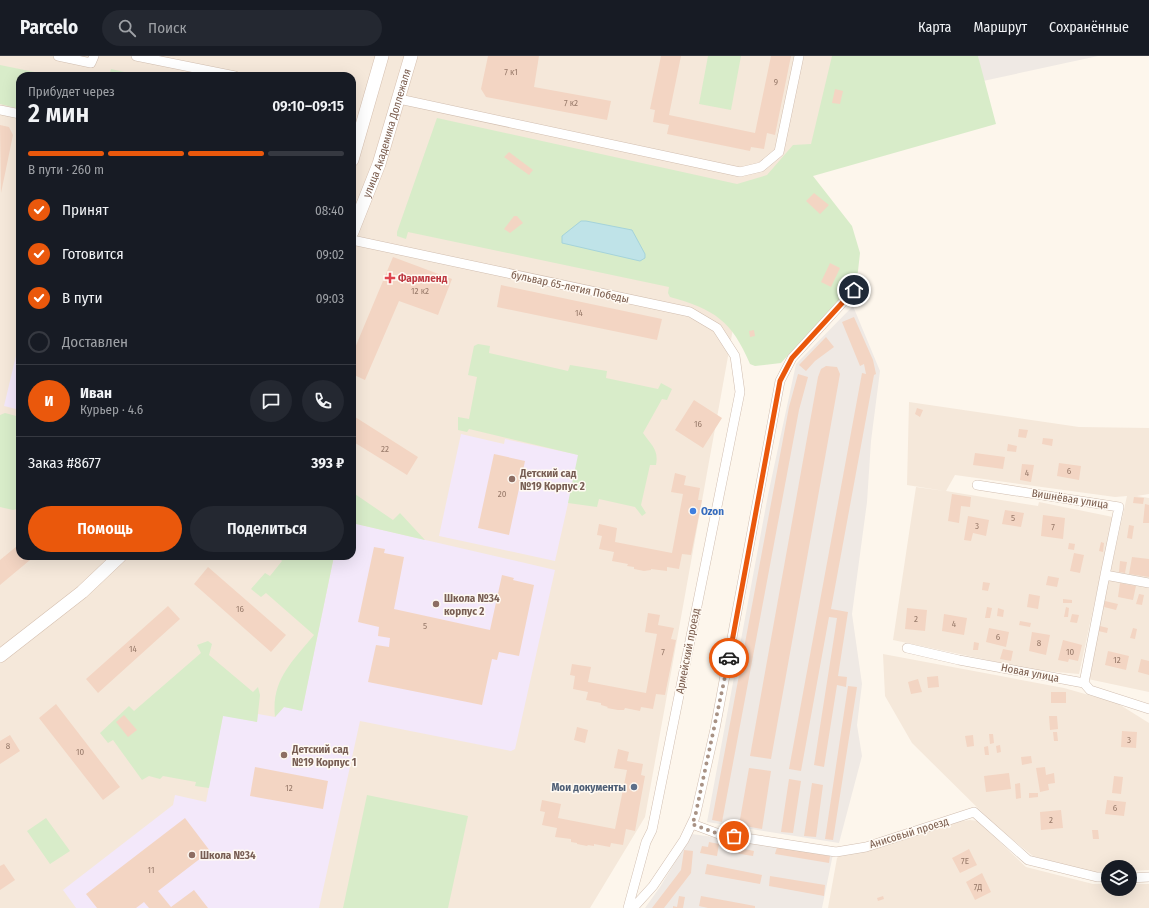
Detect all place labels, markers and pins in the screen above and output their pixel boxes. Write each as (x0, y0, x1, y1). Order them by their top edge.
place label: Фармленд (398, 272, 448, 285)
marker: Фармленд (385, 273, 395, 283)
pin (837, 273, 871, 307)
place label: Детский сад №19 Корпус 2 (519, 467, 585, 493)
marker: Детский сад №19 Корпус 2 (507, 474, 517, 484)
place label: Ozon (701, 505, 724, 518)
marker: Ozon (688, 506, 698, 516)
place label: Школа №34 корпус 2 (444, 592, 500, 618)
marker: Школа №34 корпус 2 (431, 599, 441, 609)
place label: Детский сад №19 Корпус 1 (291, 743, 357, 769)
marker: Детский сад №19 Корпус 1 (279, 750, 289, 760)
place label: Мои документы (551, 781, 626, 794)
marker: Мои документы (629, 782, 639, 792)
pin (717, 819, 751, 853)
place label: Школа №34 (200, 849, 256, 862)
marker: Школа №34 (187, 850, 197, 860)

